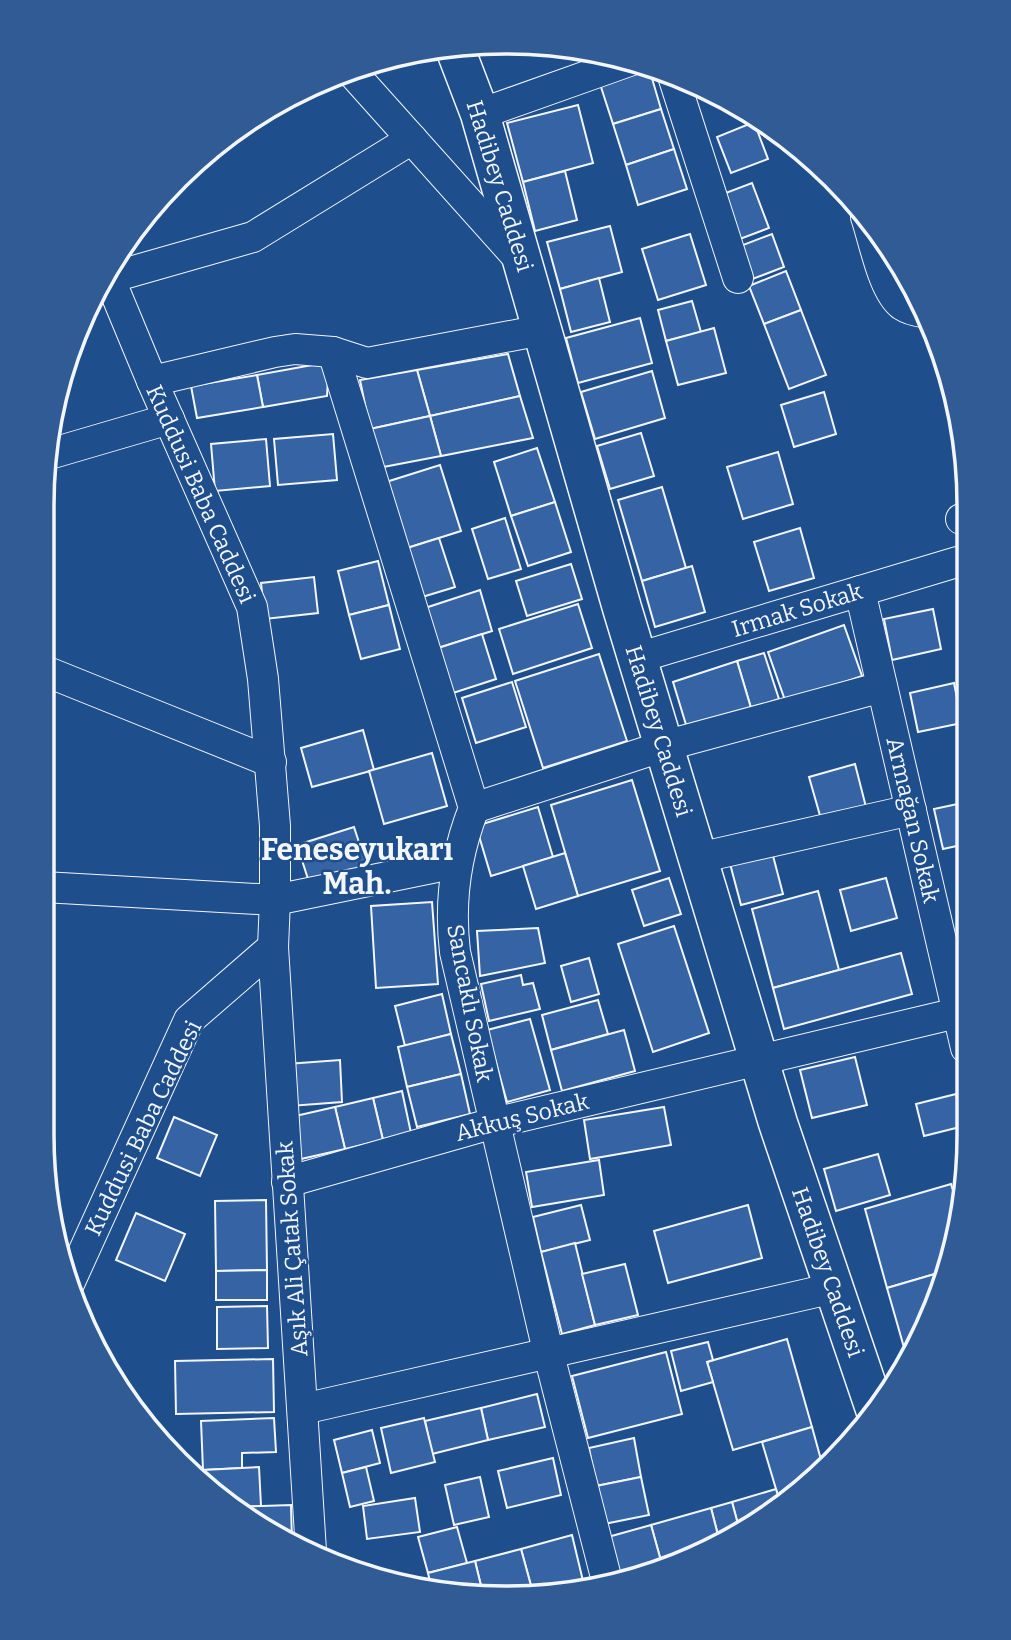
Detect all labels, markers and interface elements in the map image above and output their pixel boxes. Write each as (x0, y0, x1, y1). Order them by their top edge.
street label: Hadibey Caddesi (461, 97, 539, 275)
street label: Kuddusi Baba Caddesi (140, 381, 262, 608)
street label: Irmak Sokak (728, 577, 866, 643)
street label: Hadibey Caddesi (620, 642, 698, 820)
street label: Armağan Sokak (880, 734, 946, 906)
district label: Feneseyukarı Mah. (261, 832, 453, 902)
street label: Sancaklı Sokak (441, 922, 499, 1084)
street label: Kuddusi Baba Caddesi (79, 1016, 207, 1240)
street label: Akkuş Sokak (453, 1087, 591, 1147)
street label: Aşık Ali Çatak Sokak (271, 1140, 313, 1358)
street label: Hadibey Caddesi (786, 1183, 870, 1361)

